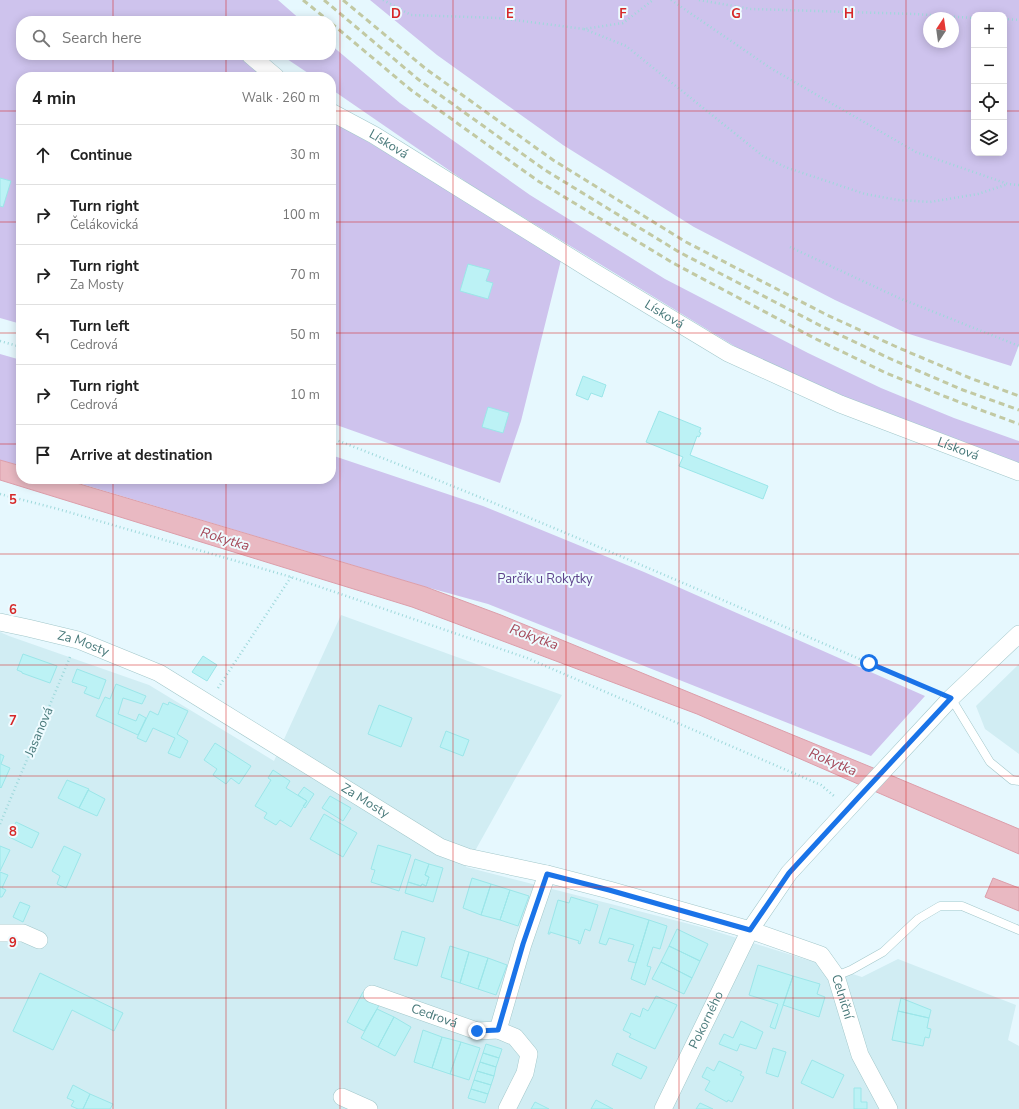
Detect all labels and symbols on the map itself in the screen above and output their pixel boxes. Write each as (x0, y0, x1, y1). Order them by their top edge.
text: D (391, 5, 401, 23)
text: E (506, 5, 514, 23)
text: F (619, 5, 627, 23)
text: G (731, 5, 741, 23)
text: H (844, 5, 854, 23)
north arrow (923, 12, 959, 48)
street label: Lísková (366, 125, 412, 163)
street label: Lísková (641, 296, 687, 333)
street label: Lísková (935, 433, 982, 465)
text: 5 (9, 491, 17, 509)
water label: Rokytka (198, 523, 252, 555)
park label: Parčík u Rokytky (497, 570, 593, 588)
text: 6 (9, 601, 17, 619)
water label: Rokytka (507, 619, 561, 655)
street label: Za Mosty (56, 626, 112, 661)
route start (860, 654, 878, 672)
street label: Jasanová (20, 704, 57, 760)
text: 7 (9, 712, 17, 730)
water label: Rokytka (806, 743, 860, 781)
street label: Za Mosty (338, 779, 393, 823)
text: 8 (9, 823, 17, 841)
text: 9 (9, 934, 17, 952)
street label: Celniční (827, 972, 858, 1022)
street label: Pokorného (685, 988, 728, 1052)
street label: Cedrová (409, 999, 460, 1032)
route end (468, 1022, 486, 1040)

